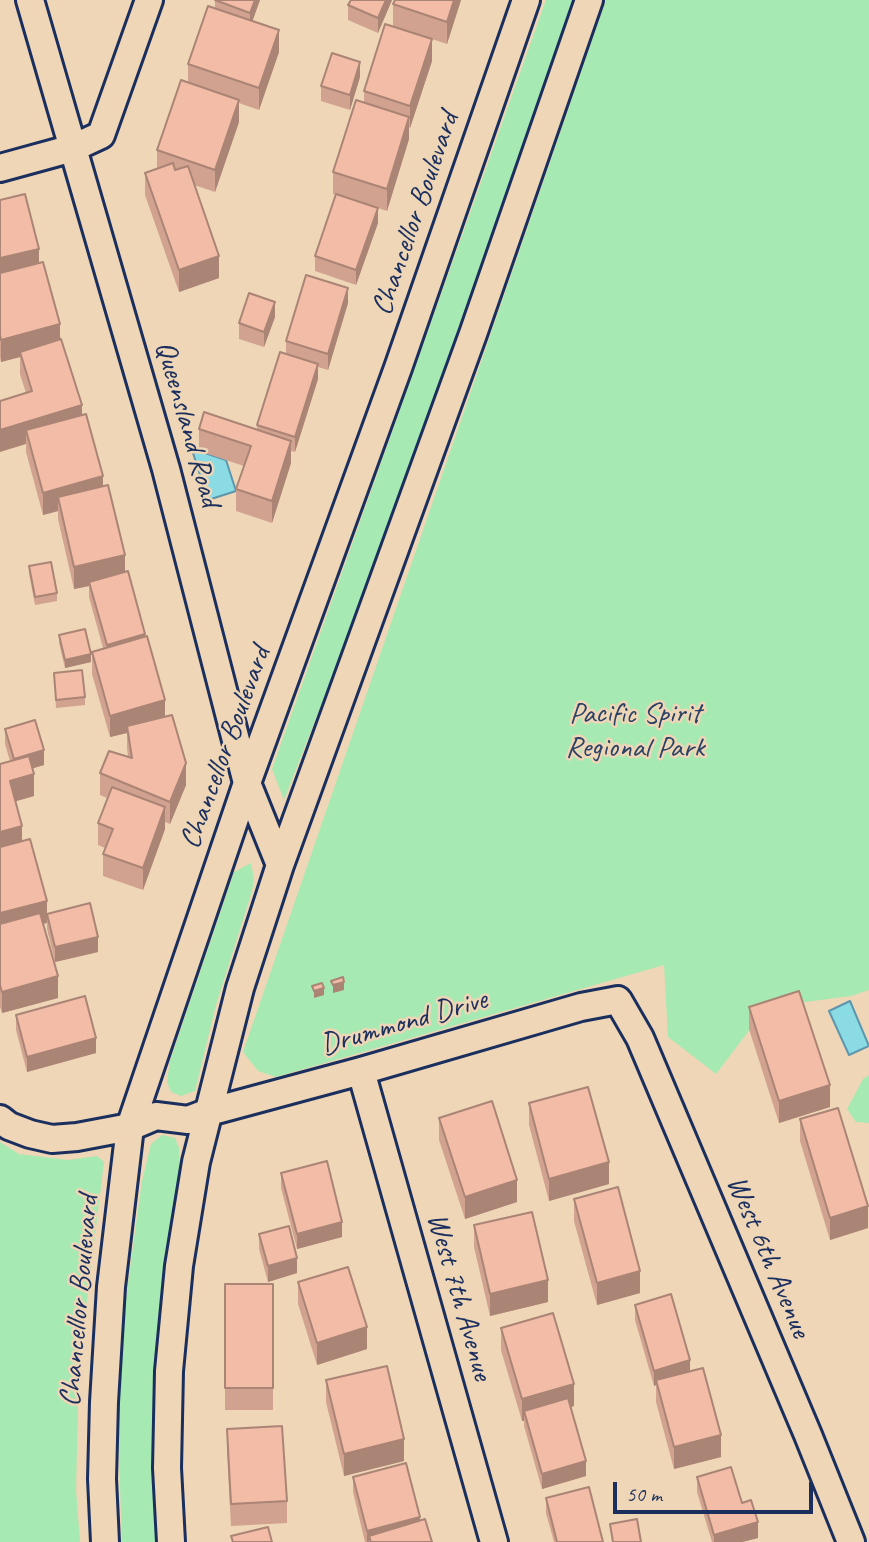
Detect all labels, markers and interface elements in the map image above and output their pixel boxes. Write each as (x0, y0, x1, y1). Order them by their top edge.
street label: Chancellor Boulevard (364, 108, 468, 320)
street label: Queensland Road (146, 337, 228, 511)
street label: Chancellor Boulevard (173, 642, 279, 854)
park label: Pacific Spirit Regional Park (566, 696, 704, 766)
street label: Drummond Drive (317, 982, 491, 1064)
street label: West 6th Avenue (718, 1171, 818, 1343)
street label: Chancellor Boulevard (53, 1194, 107, 1408)
street label: West 7th Avenue (418, 1209, 500, 1385)
scale bar (617, 1468, 816, 1512)
text: 50 m (626, 1481, 662, 1507)

